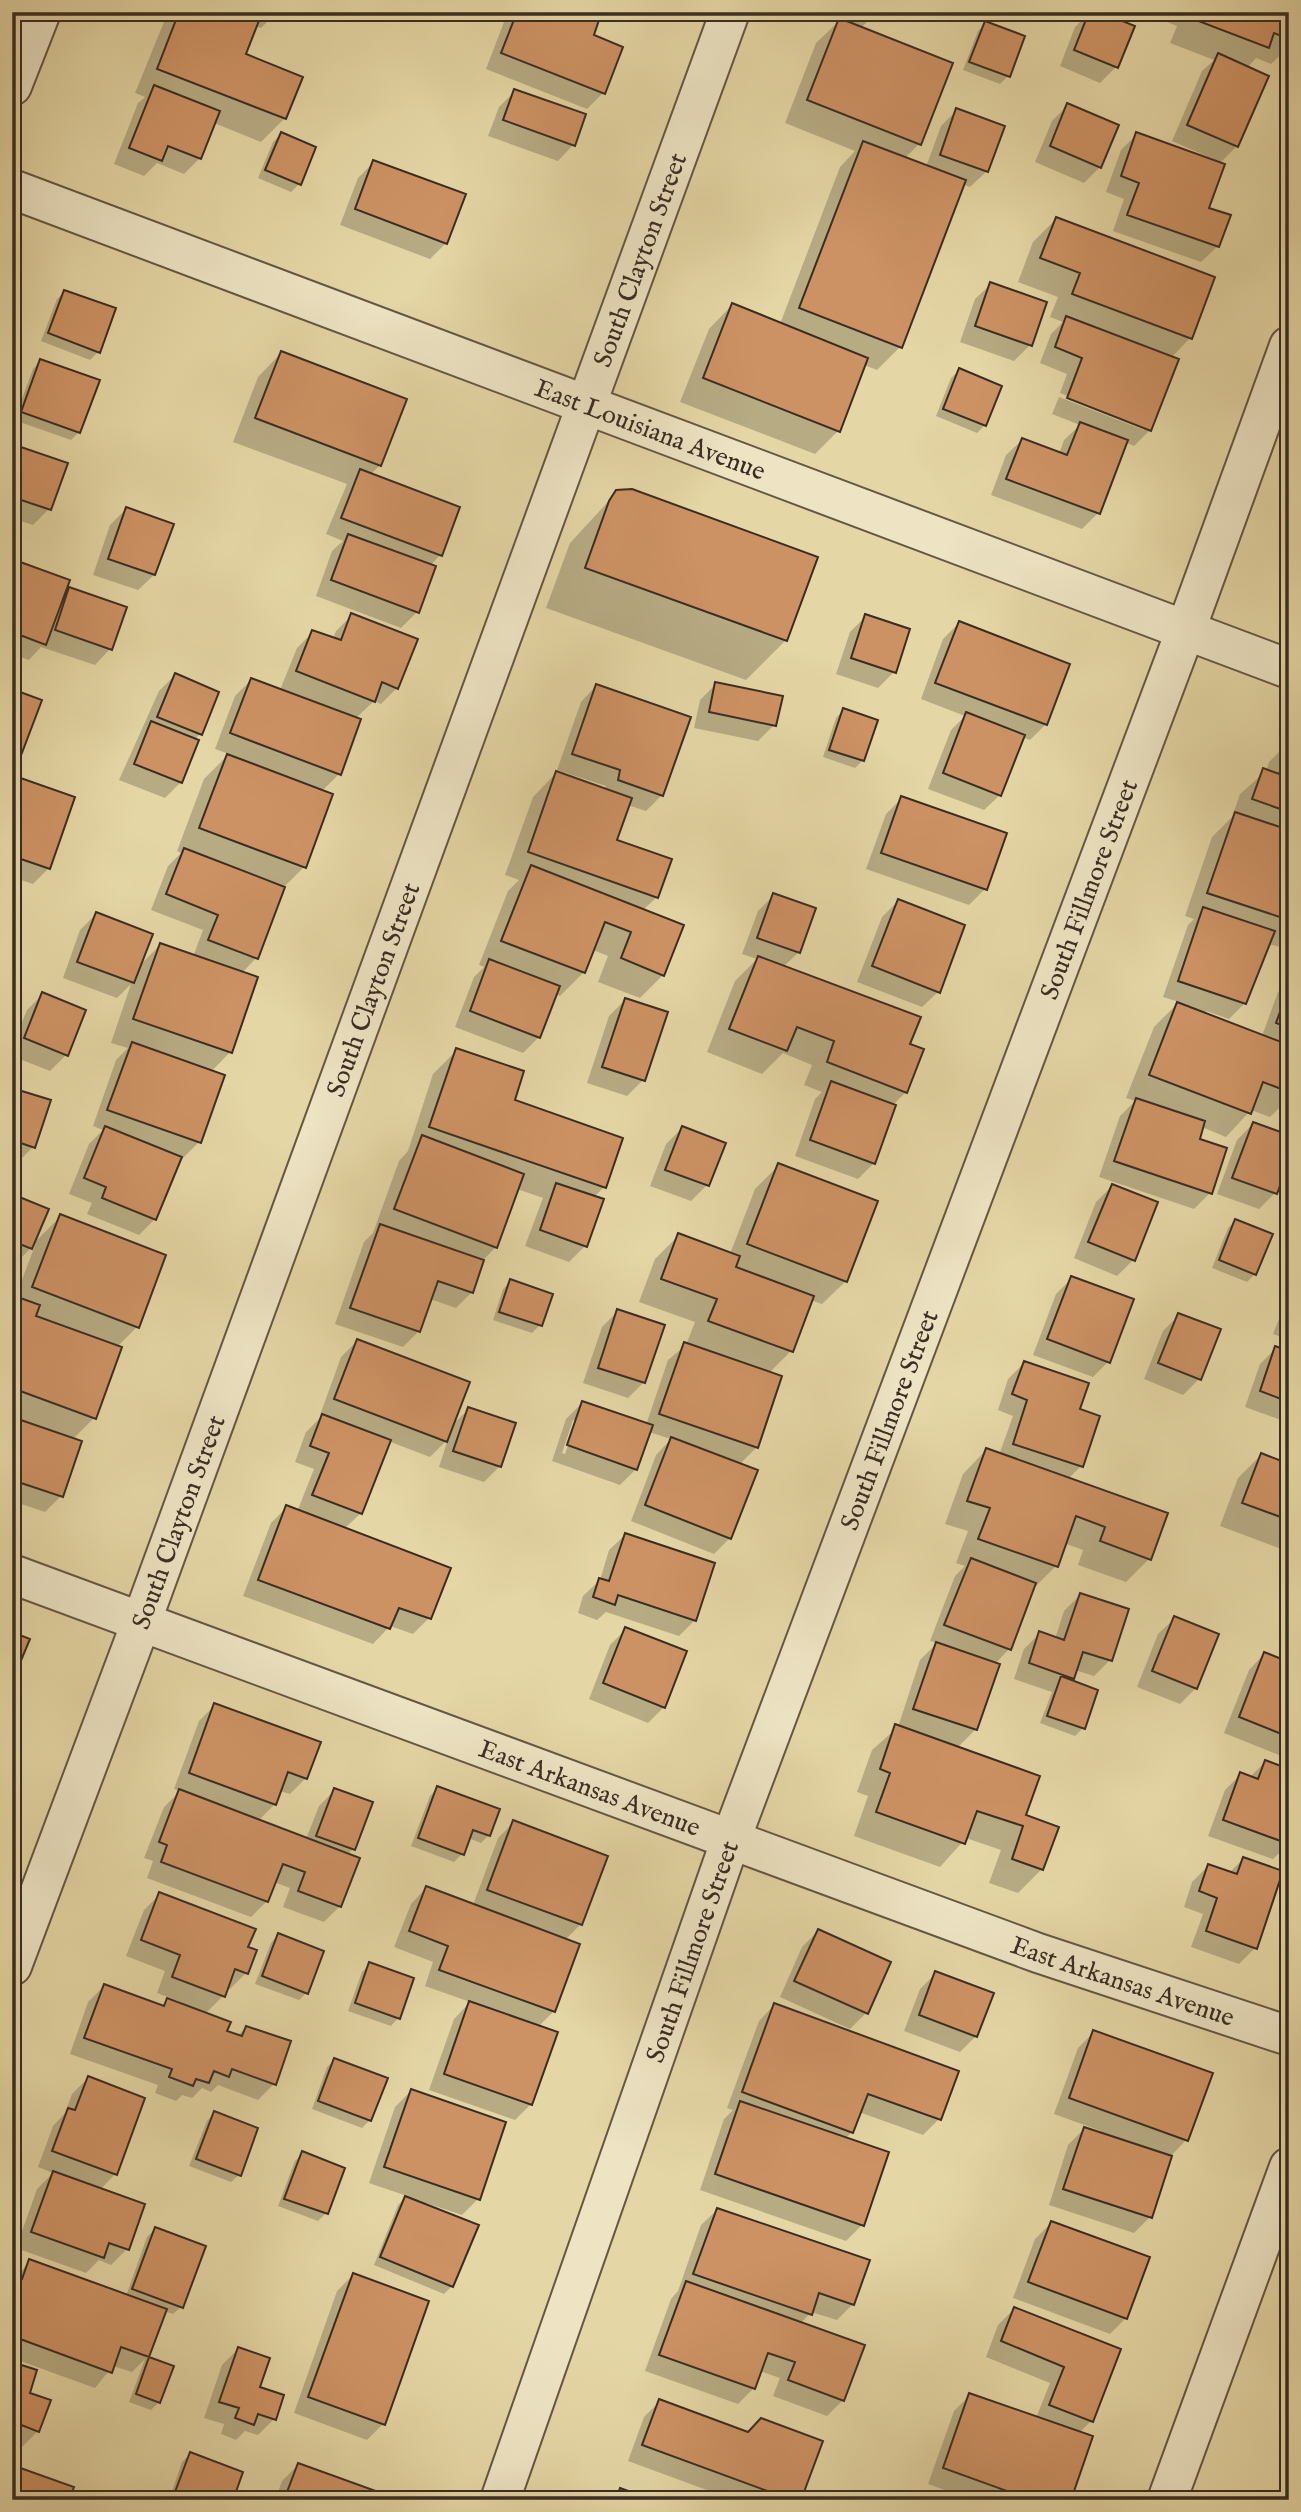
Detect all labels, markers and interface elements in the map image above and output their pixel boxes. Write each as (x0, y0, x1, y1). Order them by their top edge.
street label: South Clayton Street (587, 149, 695, 372)
street label: East Louisiana Avenue (530, 372, 770, 489)
street label: South Fillmore Street (1033, 775, 1146, 1004)
street label: South Clayton Street (320, 878, 428, 1102)
street label: South Fillmore Street (834, 1306, 946, 1535)
street label: South Clayton Street (125, 1411, 234, 1634)
street label: East Arkansas Avenue (474, 1733, 705, 1845)
street label: South Fillmore Street (639, 1837, 747, 2067)
street label: East Arkansas Avenue (1006, 1929, 1238, 2035)

